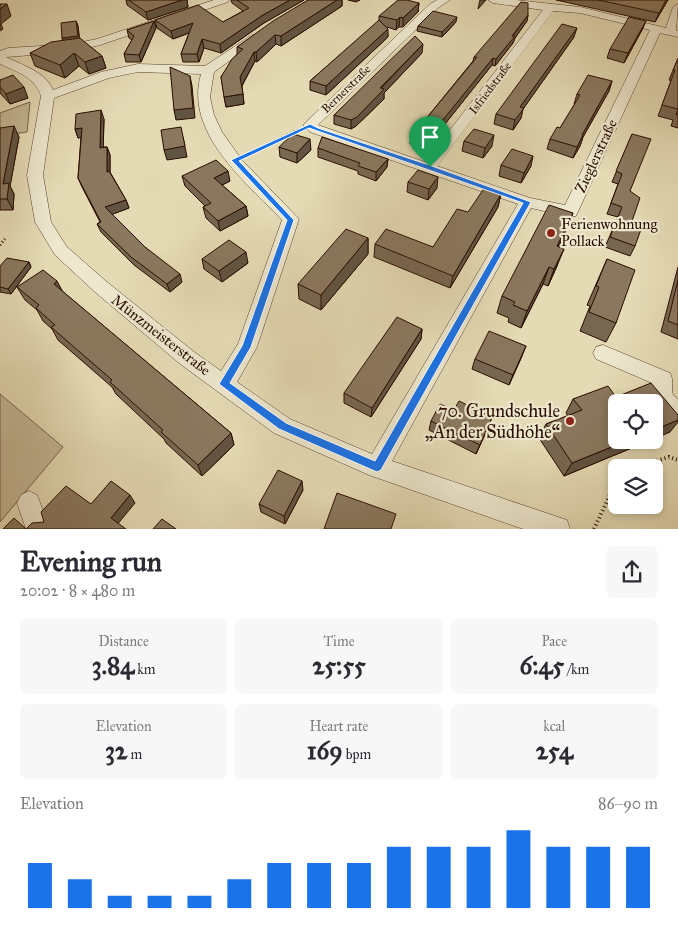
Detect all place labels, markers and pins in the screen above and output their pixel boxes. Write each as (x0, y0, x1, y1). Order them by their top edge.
pin (409, 116, 451, 167)
place label: Ferienwohnung Pollack (561, 215, 658, 250)
marker: Ferienwohnung Pollack (545, 227, 557, 239)
place label: 70. Grundschule „An der Südhöhe“ (425, 400, 560, 443)
marker: 70. Grundschule „An der Südhöhe“ (564, 415, 576, 427)

